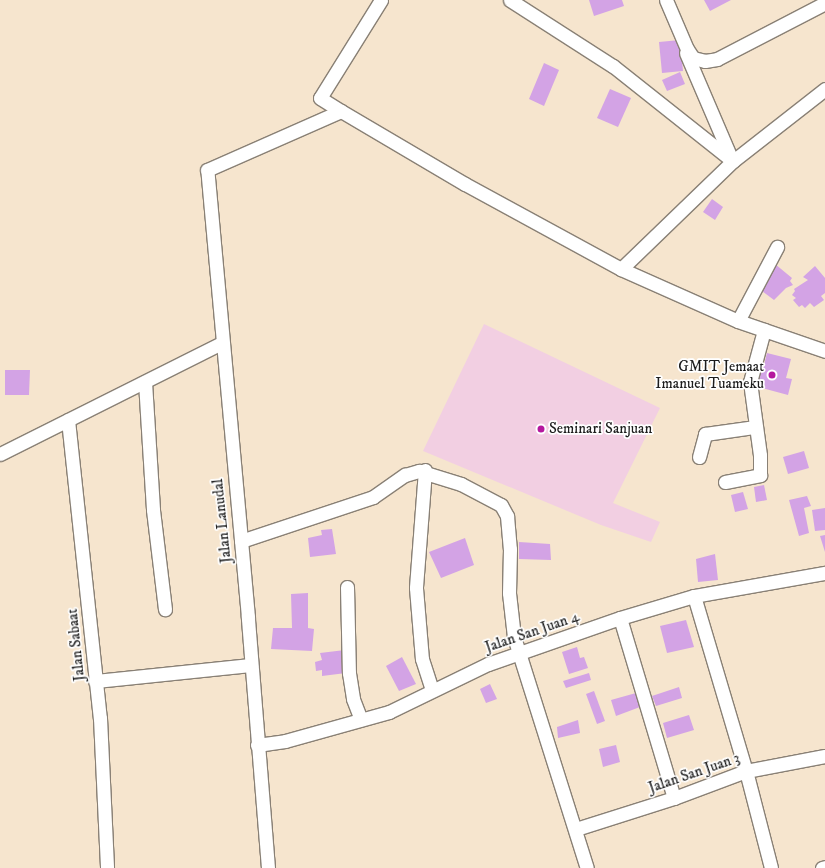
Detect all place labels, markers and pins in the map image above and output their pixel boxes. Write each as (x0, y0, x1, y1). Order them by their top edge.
place label: GMIT Jemaat Imanuel Tuameku (655, 357, 764, 392)
marker: GMIT Jemaat Imanuel Tuameku (767, 370, 777, 380)
place label: Seminari Sanjuan (549, 420, 652, 438)
marker: Seminari Sanjuan (536, 424, 546, 434)

